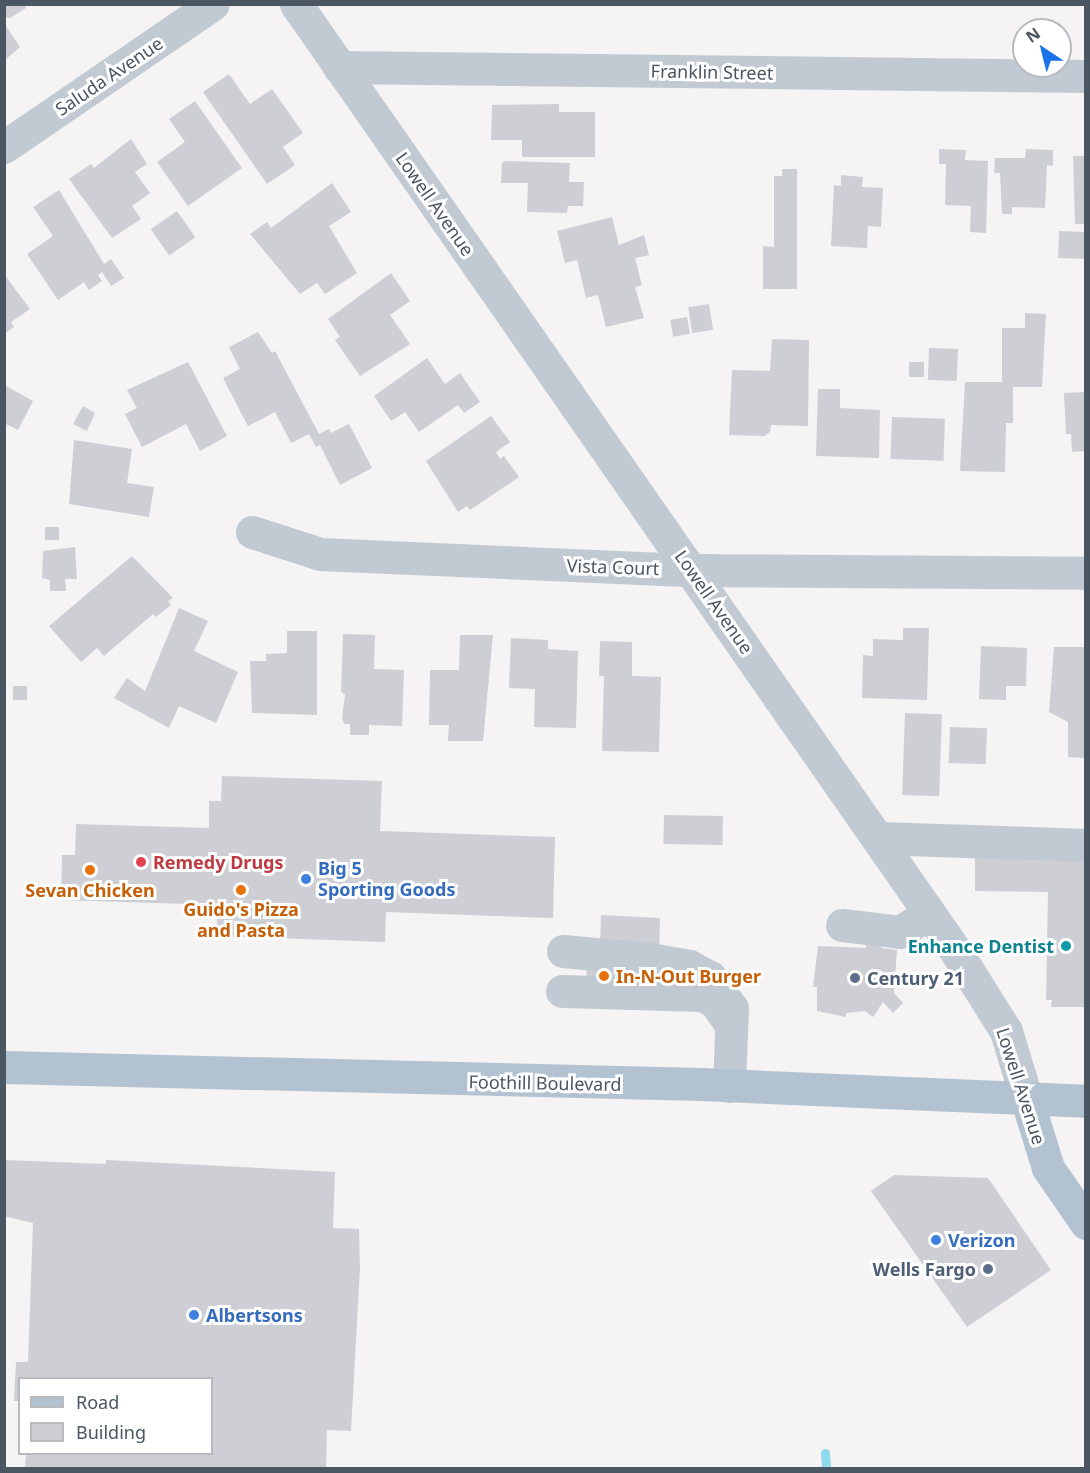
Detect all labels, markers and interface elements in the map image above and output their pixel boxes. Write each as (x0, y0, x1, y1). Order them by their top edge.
north arrow (1012, 18, 1072, 78)
text: N (1021, 22, 1044, 48)
street label: Saluda Avenue (51, 32, 167, 120)
street label: Franklin Street (651, 60, 773, 84)
street label: Lowell Avenue (391, 148, 479, 260)
street label: Lowell Avenue (670, 546, 758, 658)
street label: Vista Court (566, 555, 660, 579)
place label: Remedy Drugs (153, 851, 284, 873)
marker: Remedy Drugs (134, 855, 148, 869)
place label: Big 5 Sporting Goods (318, 858, 455, 900)
marker: Sevan Chicken (83, 863, 97, 877)
marker: Big 5 Sporting Goods (299, 872, 313, 886)
place label: Sevan Chicken (25, 879, 155, 901)
marker: Guido's Pizza and Pasta (234, 883, 248, 897)
place label: Guido's Pizza and Pasta (183, 899, 299, 942)
place label: Enhance Dentist (908, 935, 1054, 957)
marker: Enhance Dentist (1059, 939, 1073, 953)
place label: In-N-Out Burger (616, 965, 761, 987)
place label: Century 21 (867, 967, 964, 989)
marker: In-N-Out Burger (597, 969, 611, 983)
marker: Century 21 (848, 971, 862, 985)
street label: Lowell Avenue (992, 1025, 1050, 1147)
street label: Foothill Boulevard (468, 1071, 622, 1095)
place label: Verizon (948, 1229, 1015, 1251)
marker: Verizon (929, 1233, 943, 1247)
place label: Wells Fargo (873, 1258, 976, 1280)
marker: Wells Fargo (981, 1262, 995, 1276)
place label: Albertsons (206, 1304, 303, 1326)
marker: Albertsons (187, 1308, 201, 1322)
legend (18, 1377, 213, 1455)
text: Road (76, 1390, 119, 1414)
text: Building (76, 1420, 146, 1444)

